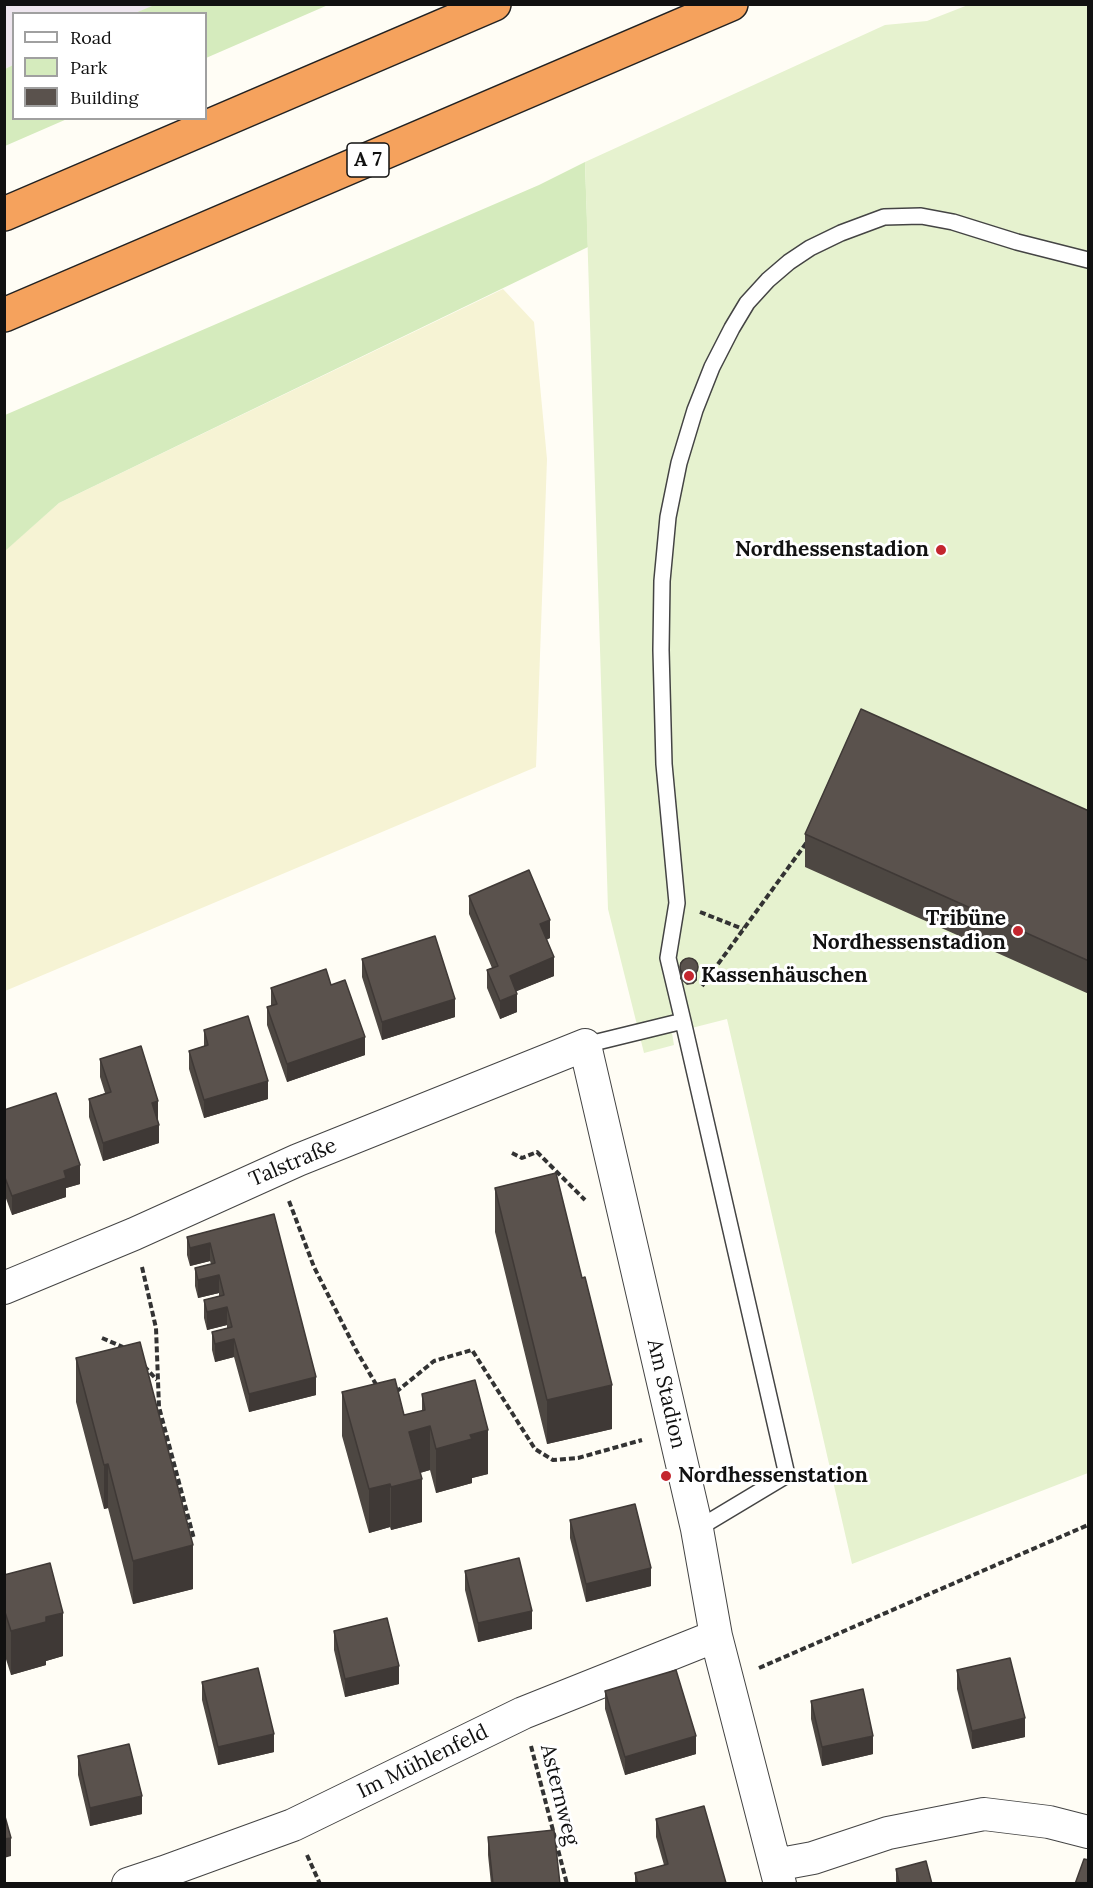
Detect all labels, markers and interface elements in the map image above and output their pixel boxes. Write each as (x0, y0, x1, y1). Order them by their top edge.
legend (12, 12, 207, 120)
text: Road (70, 26, 112, 49)
text: Park (70, 56, 107, 79)
text: Building (70, 86, 138, 109)
road number: A 7 (347, 143, 389, 177)
place label: Nordhessenstadion (735, 537, 929, 563)
marker: Nordhessenstadion (934, 543, 948, 557)
place label: Tribüne Nordhessenstadion (812, 906, 1006, 956)
marker: Tribüne Nordhessenstadion (1011, 924, 1025, 938)
place label: Kassenhäuschen (701, 963, 868, 989)
marker: Kassenhäuschen (682, 969, 696, 983)
street label: Talstraße (245, 1133, 341, 1193)
street label: Am Stadion (641, 1337, 691, 1451)
place label: Nordhessenstation (678, 1463, 868, 1489)
marker: Nordhessenstation (659, 1469, 673, 1483)
street label: Im Mühlenfeld (354, 1720, 492, 1804)
street label: Asternweg (534, 1742, 584, 1848)

